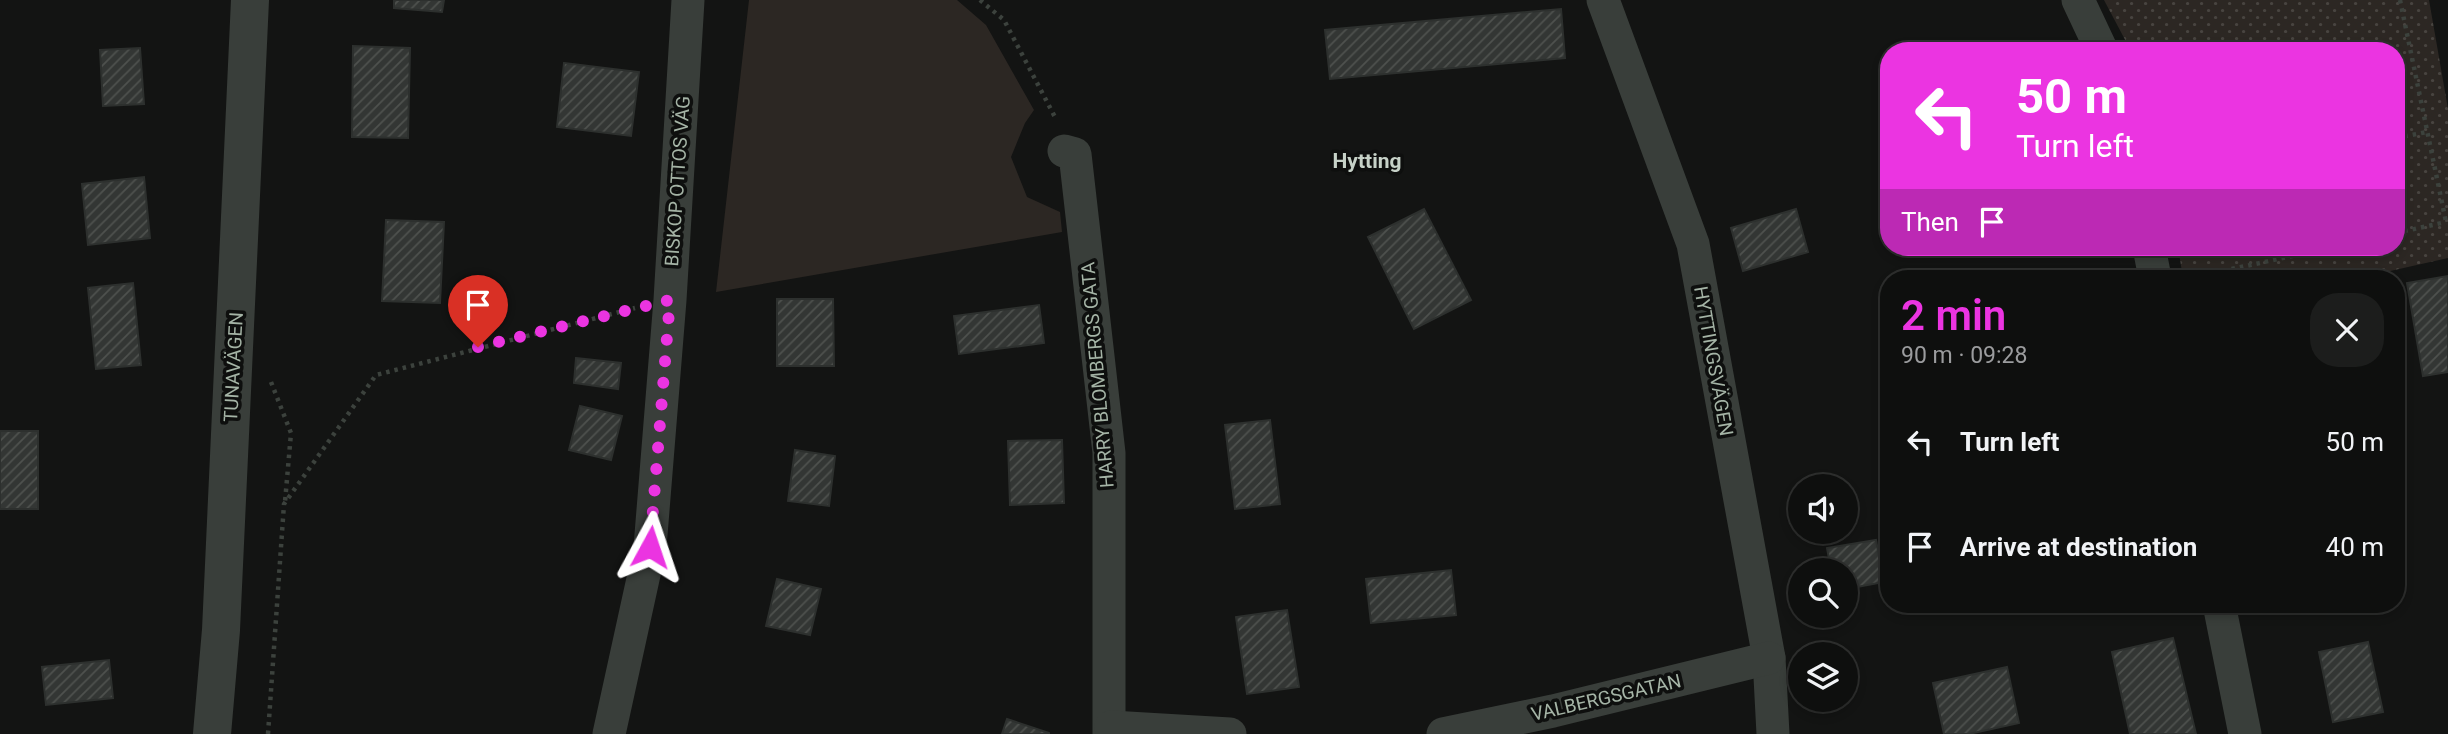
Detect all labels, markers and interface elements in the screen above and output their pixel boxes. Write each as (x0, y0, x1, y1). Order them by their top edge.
text: 50 m (2016, 68, 2127, 125)
icon: left (1901, 70, 1992, 161)
street label: BISKOP OTTOS VÄG (660, 95, 695, 267)
text: Turn left (2016, 127, 2134, 165)
district label: Hytting (1333, 149, 1401, 173)
icon: arrive (1973, 203, 2011, 241)
text: Then (1901, 207, 1959, 237)
street label: HARRY BLOMBERGS GATA (1076, 260, 1119, 489)
pin (448, 275, 508, 347)
street label: HYTTINGSVÄGEN (1689, 284, 1738, 438)
icon: arrive (459, 286, 497, 324)
text: 2 min (1901, 291, 2006, 340)
button: close (2310, 293, 2384, 367)
street label: TUNAVÄGEN (219, 312, 248, 423)
text: 90 m · 09:28 (1901, 342, 2027, 369)
icon: left (1901, 423, 1939, 461)
text: Turn left (1960, 427, 2059, 457)
text: 50 m (2326, 427, 2384, 457)
map controls (1788, 474, 1858, 712)
button: sound (1788, 474, 1858, 544)
position arrow (613, 510, 687, 584)
icon: arrive (1901, 528, 1939, 566)
text: Arrive at destination (1960, 532, 2197, 562)
text: 40 m (2326, 532, 2384, 562)
button: search (1788, 558, 1858, 628)
button: layers (1788, 642, 1858, 712)
street label: VALBERGSGATAN (1529, 669, 1683, 726)

